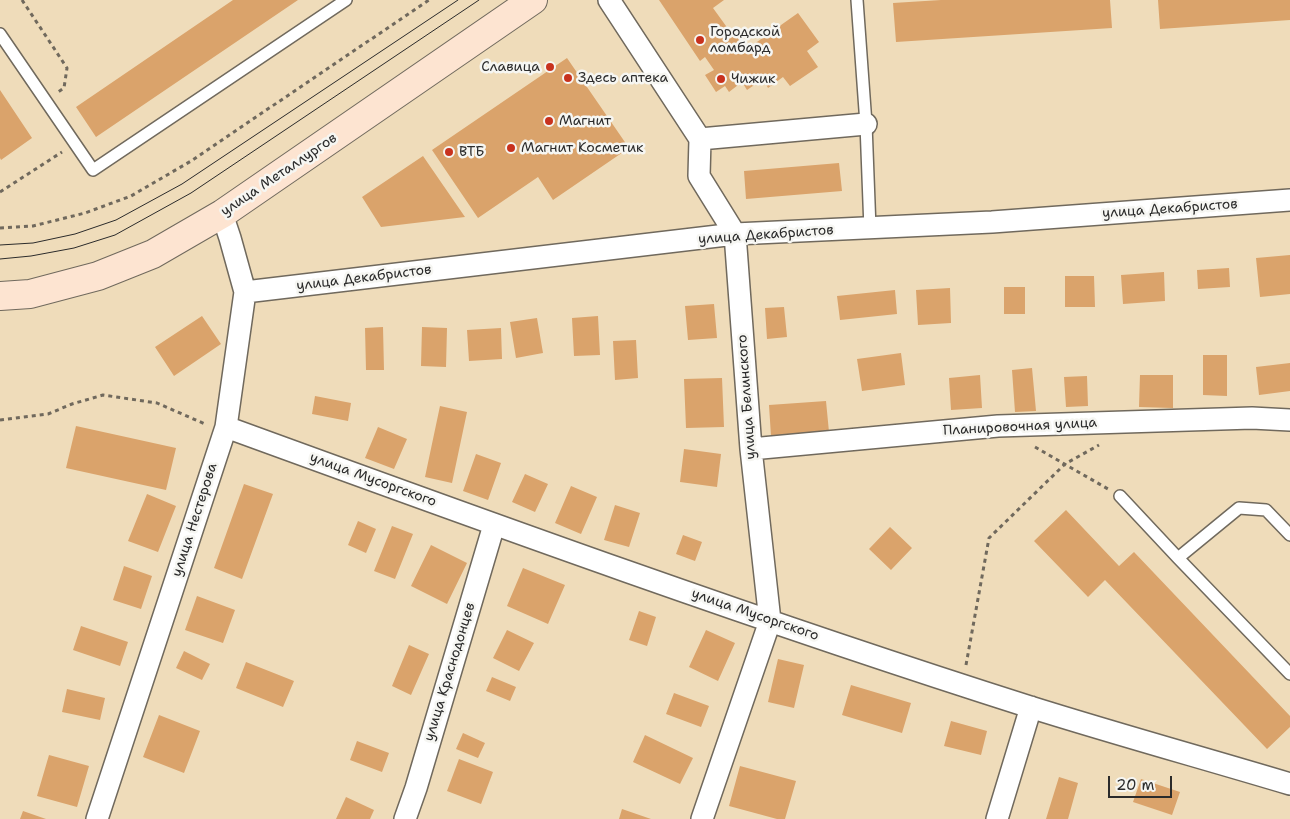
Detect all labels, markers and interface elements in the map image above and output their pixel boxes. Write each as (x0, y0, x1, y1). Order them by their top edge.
place label: Городской ломбард (710, 24, 780, 56)
marker: Городской ломбард (694, 34, 706, 46)
place label: Славица (481, 59, 540, 75)
marker: Славица (544, 61, 556, 73)
place label: Здесь аптека (578, 70, 668, 86)
place label: Чижик (731, 71, 775, 87)
marker: Здесь аптека (562, 72, 574, 84)
marker: Чижик (715, 73, 727, 85)
place label: Магнит (559, 113, 611, 129)
marker: Магнит (543, 115, 555, 127)
street label: улица Металлургов (218, 130, 340, 220)
place label: Магнит Косметик (521, 140, 644, 156)
marker: Магнит Косметик (505, 142, 517, 154)
place label: ВТБ (459, 144, 484, 160)
marker: ВТБ (443, 146, 455, 158)
street label: улица Декабристов (1102, 196, 1238, 222)
street label: улица Декабристов (698, 222, 834, 248)
street label: улица Декабристов (296, 261, 432, 295)
street label: улица Белинского (734, 334, 760, 460)
street label: Планировочная улица (943, 415, 1097, 439)
street label: улица Мусоргского (307, 449, 439, 511)
street label: улица Нестерова (169, 461, 221, 579)
street label: улица Мусоргского (689, 585, 821, 645)
street label: улица Краснодонцев (421, 601, 479, 743)
scale bar (1110, 766, 1174, 798)
text: 20 m (1116, 775, 1155, 795)

